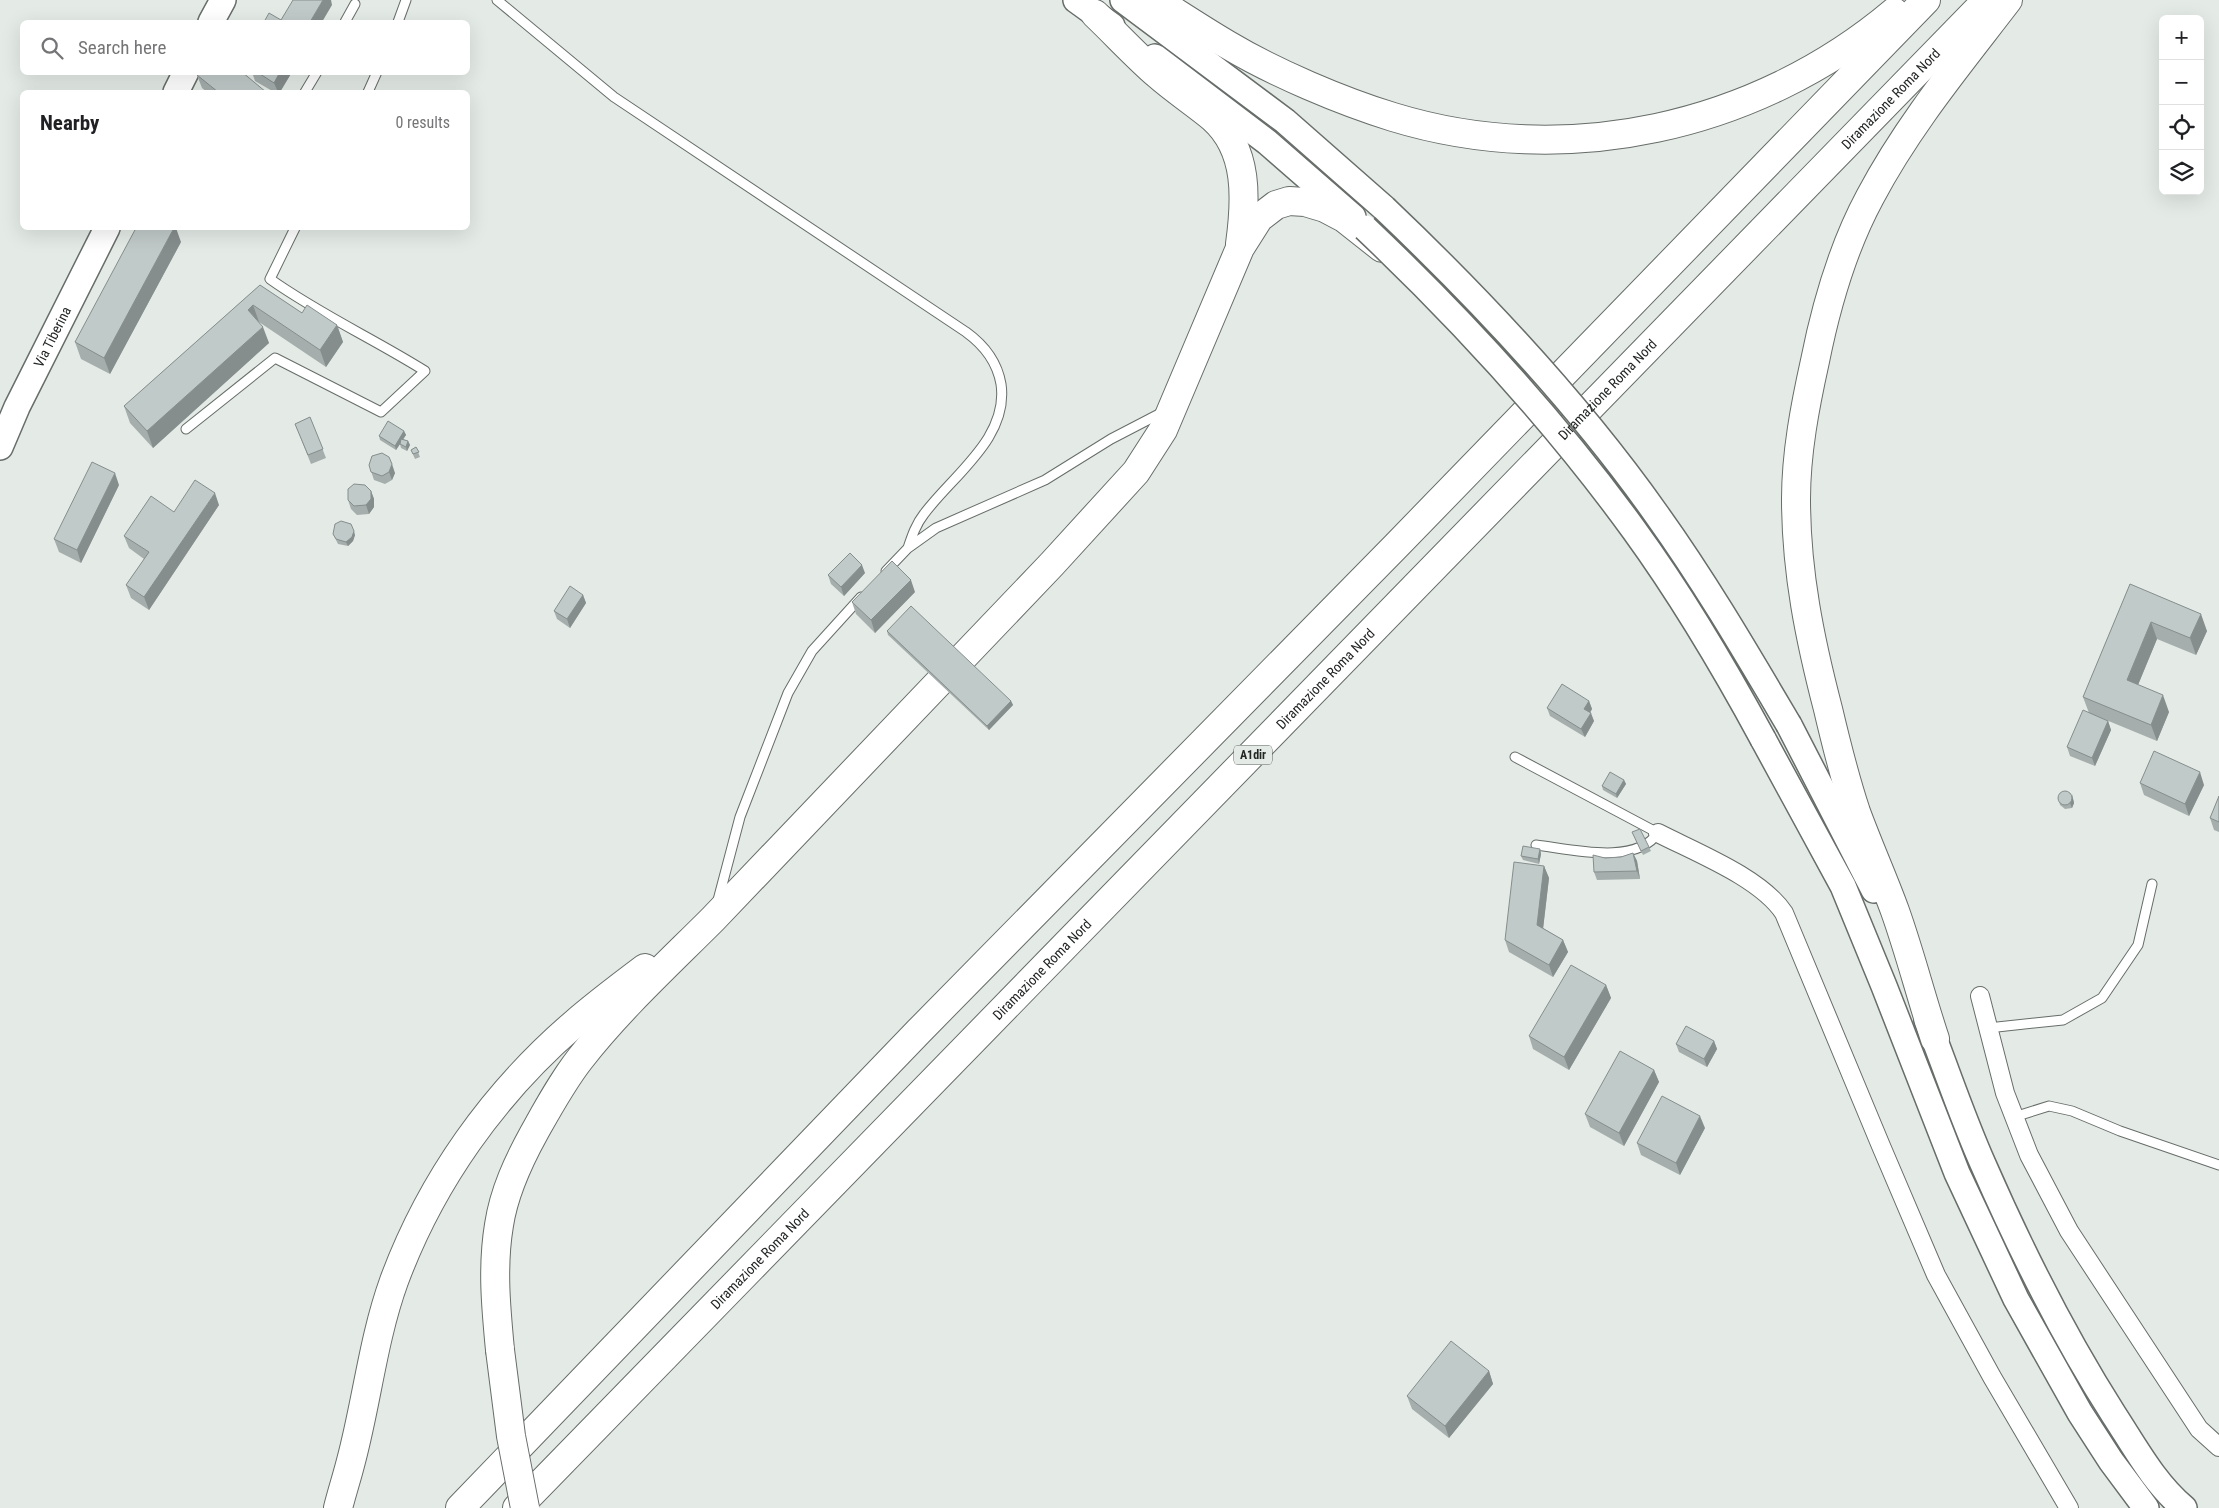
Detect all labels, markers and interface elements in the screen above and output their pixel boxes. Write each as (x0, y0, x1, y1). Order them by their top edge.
map controls (2159, 15, 2204, 195)
button: + (2159, 15, 2204, 60)
search box (20, 20, 470, 75)
icon: search (38, 34, 66, 62)
text: Search here (78, 36, 166, 59)
street label: Diramazione Roma Nord (1838, 45, 1943, 152)
button: − (2159, 60, 2204, 105)
button: locate (2159, 105, 2204, 150)
text: Nearby (40, 111, 99, 135)
text: 0 results (395, 113, 450, 132)
button: layers (2159, 150, 2204, 195)
street label: Via Tiberina (30, 304, 74, 370)
street label: Diramazione Roma Nord (1555, 336, 1660, 443)
street label: Diramazione Roma Nord (1273, 625, 1378, 732)
road number: A1dir (1234, 746, 1272, 764)
street label: Diramazione Roma Nord (989, 916, 1094, 1023)
street label: Diramazione Roma Nord (707, 1205, 812, 1312)

